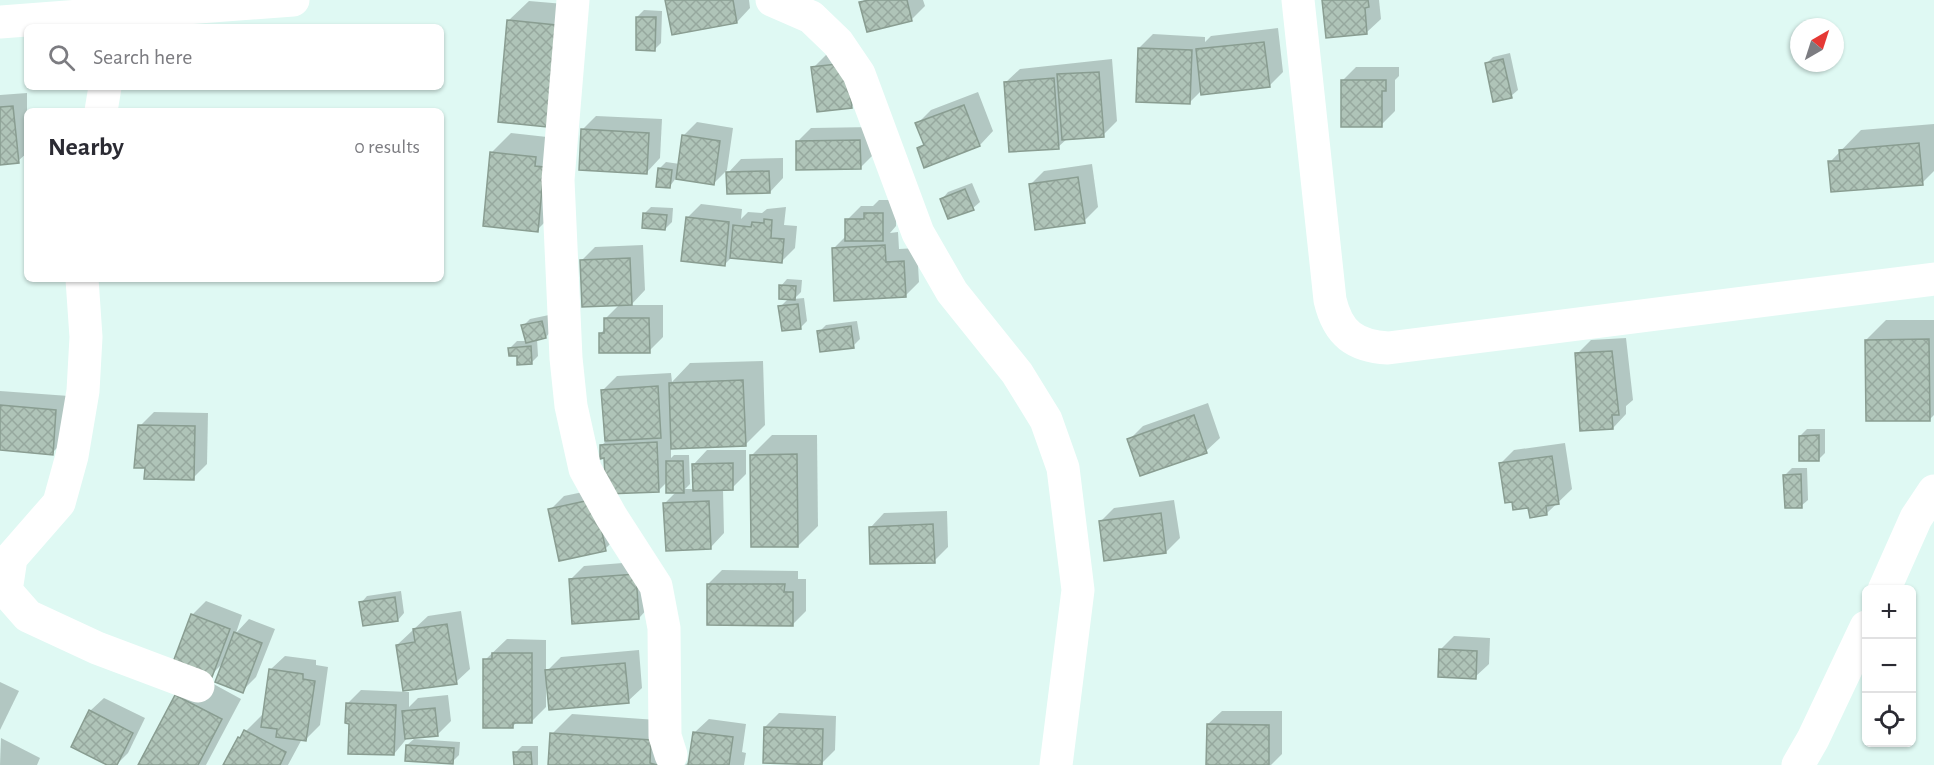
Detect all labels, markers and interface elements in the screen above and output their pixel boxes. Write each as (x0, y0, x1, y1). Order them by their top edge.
north arrow (1790, 18, 1844, 72)
search box (24, 24, 444, 90)
icon: search (45, 41, 78, 74)
text: Search here (93, 46, 192, 68)
text: Nearby (48, 134, 124, 160)
text: 0 results (354, 137, 420, 157)
map controls (1862, 585, 1916, 747)
button: + (1862, 585, 1916, 639)
button: − (1862, 639, 1916, 693)
button: locate (1862, 693, 1916, 747)

